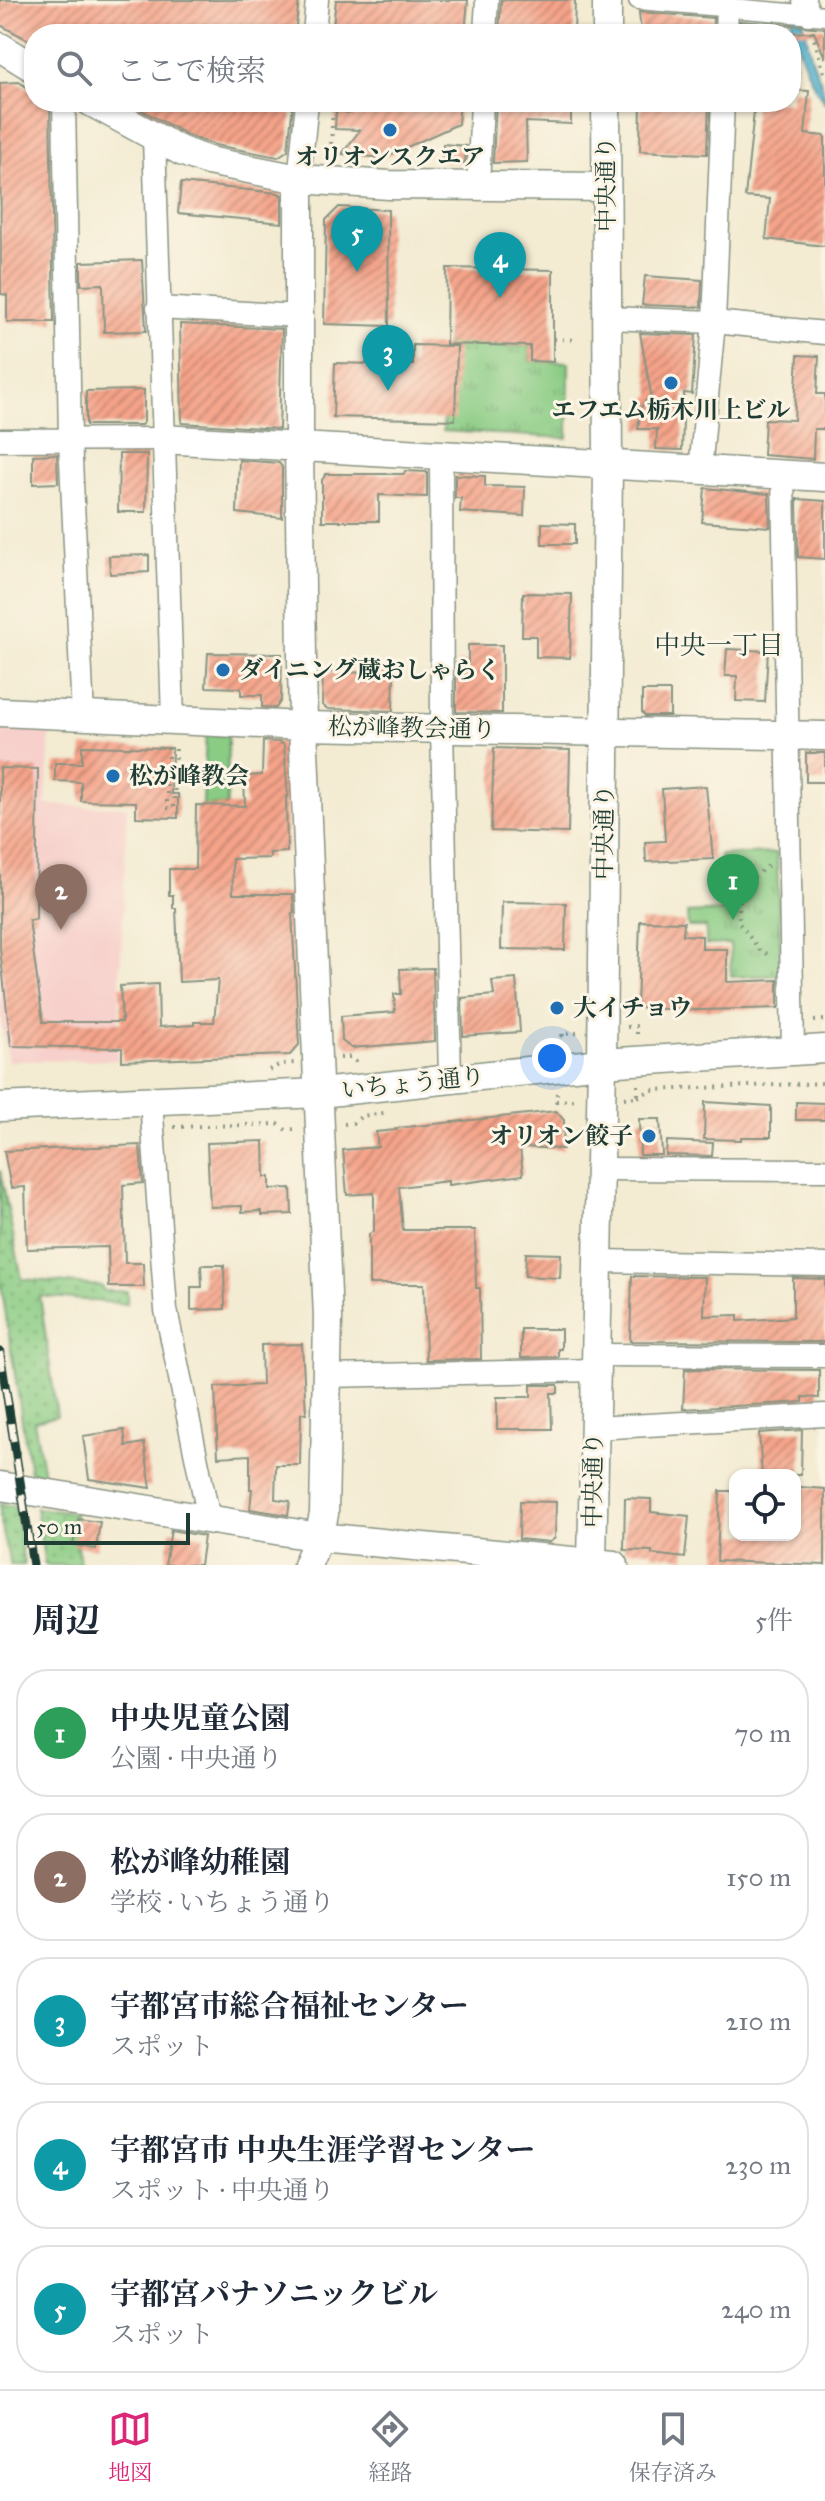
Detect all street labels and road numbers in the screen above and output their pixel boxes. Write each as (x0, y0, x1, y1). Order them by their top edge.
street label: 中央通り (591, 136, 621, 232)
street label: 松が峰教会通り (328, 712, 496, 744)
street label: 中央通り (588, 784, 620, 880)
street label: いちょう通り (340, 1061, 486, 1105)
street label: 中央通り (577, 1432, 609, 1528)

